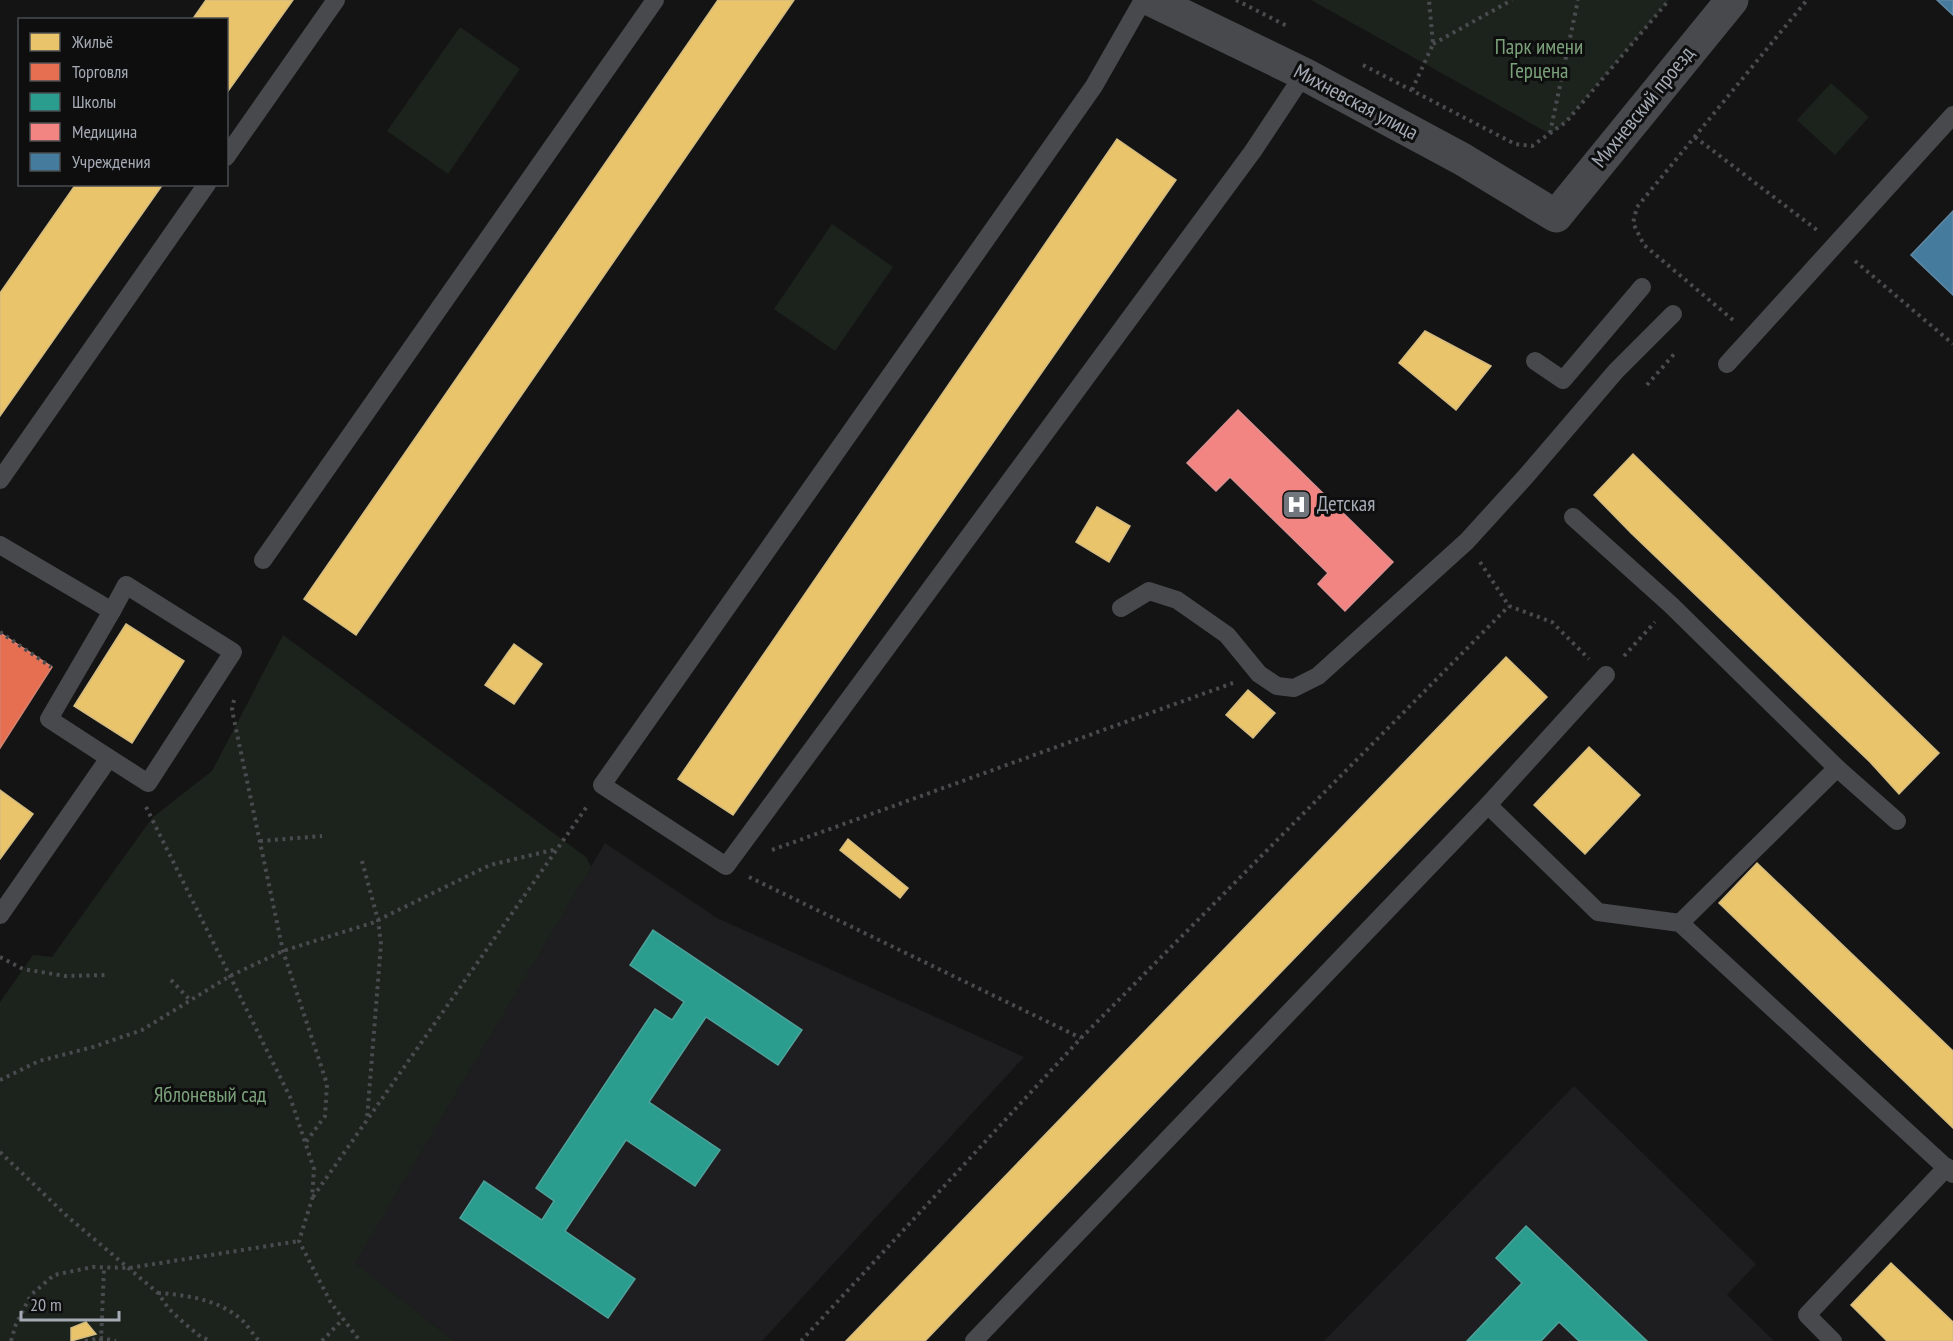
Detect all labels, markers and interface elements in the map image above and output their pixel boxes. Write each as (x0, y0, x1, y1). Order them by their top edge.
legend (18, 18, 228, 186)
text: Жильё (71, 30, 113, 53)
park label: Парк имени Герцена (1495, 33, 1583, 84)
street label: Михневский проезд (1585, 40, 1700, 173)
street label: Михневская улица (1289, 57, 1423, 146)
text: Торговля (72, 60, 128, 83)
text: Школы (72, 90, 116, 113)
text: Медицина (72, 120, 137, 143)
text: Учреждения (72, 150, 150, 173)
hospital icon: Детская (1280, 488, 1312, 520)
place label: Детская (1317, 490, 1375, 517)
park label: Яблоневый сад (154, 1081, 266, 1108)
scale bar (21, 1284, 118, 1322)
text: 20 m (30, 1293, 62, 1316)

